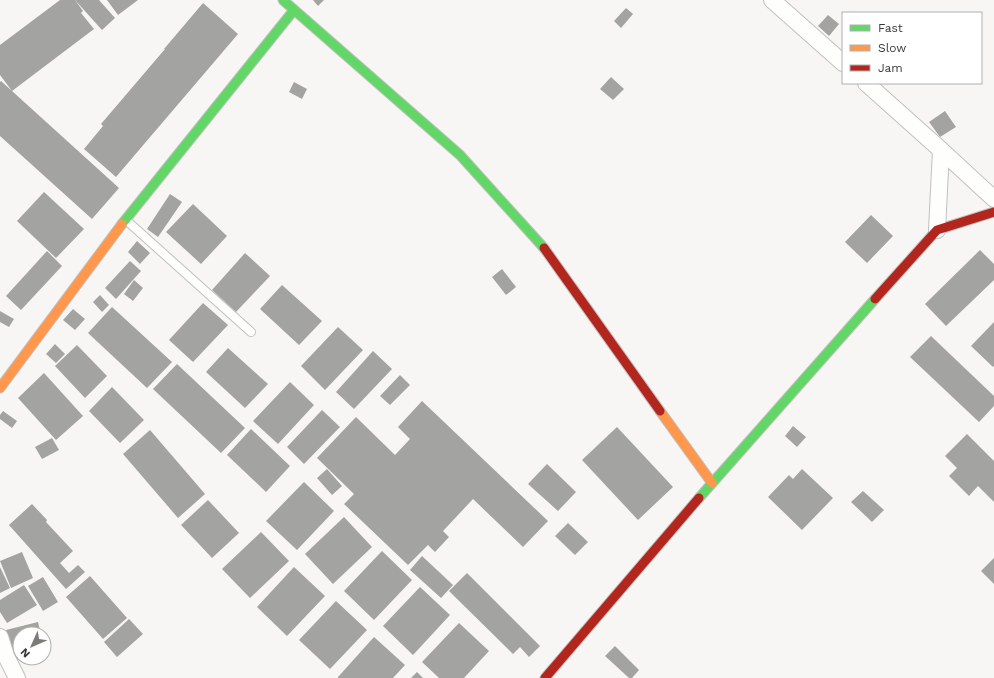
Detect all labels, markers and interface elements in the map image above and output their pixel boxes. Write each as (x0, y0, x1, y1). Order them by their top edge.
legend (842, 12, 982, 84)
text: Fast (878, 21, 903, 35)
text: Slow (878, 41, 906, 55)
text: Jam (878, 61, 903, 75)
north arrow (12, 626, 52, 666)
text: N (18, 645, 33, 660)

